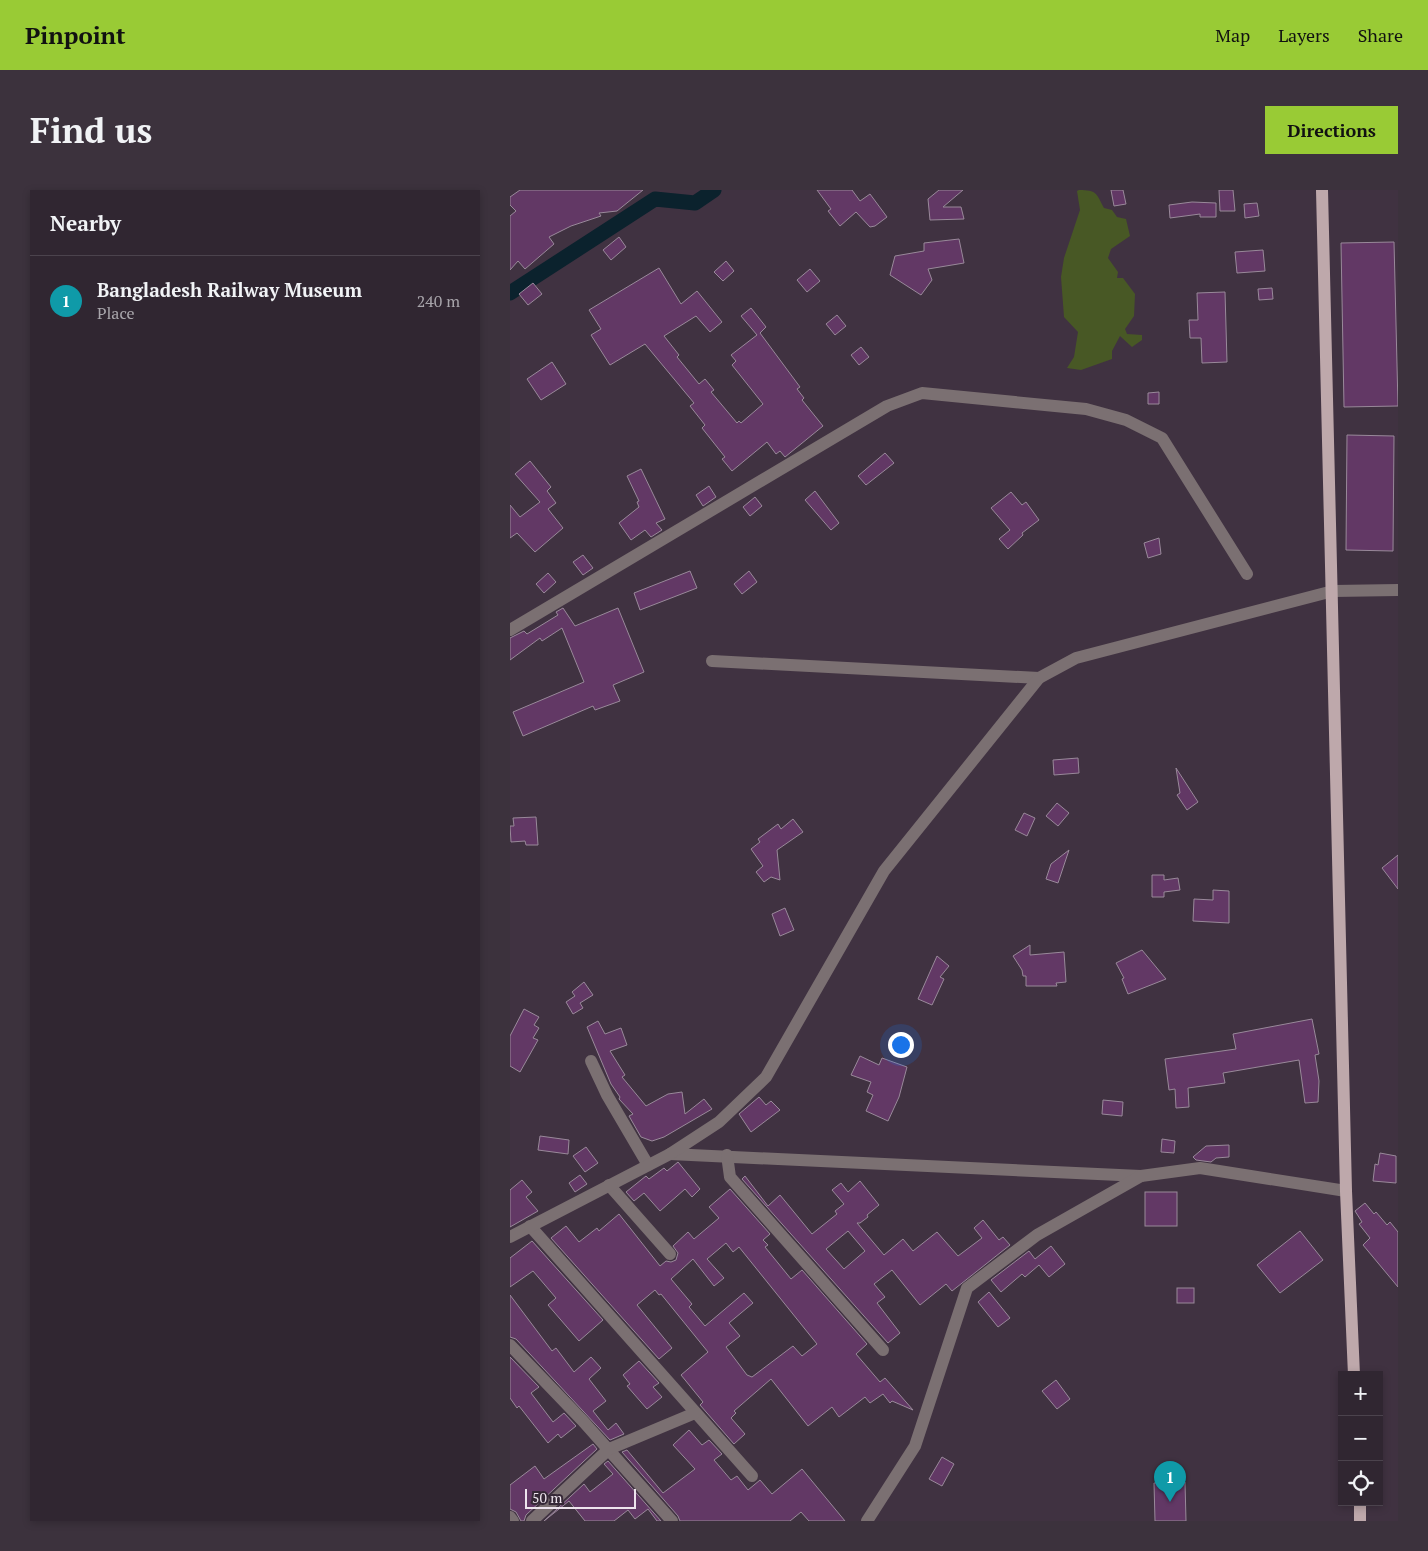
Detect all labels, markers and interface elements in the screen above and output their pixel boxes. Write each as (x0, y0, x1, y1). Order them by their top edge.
text: Pinpoint (25, 19, 126, 51)
text: Map (1215, 23, 1250, 47)
text: Layers (1278, 23, 1330, 47)
text: Share (1358, 23, 1403, 47)
button: Directions (1265, 106, 1398, 154)
text: Find us (30, 107, 152, 153)
text: Nearby (50, 209, 121, 237)
text: Bangladesh Railway Museum (97, 277, 362, 302)
text: 1 (61, 290, 71, 312)
text: 240 m (417, 290, 460, 312)
text: Place (97, 302, 135, 324)
your location (888, 1032, 914, 1058)
map controls (1338, 1371, 1383, 1506)
button: + (1338, 1371, 1383, 1416)
button: − (1338, 1416, 1383, 1461)
pin: 1 (1154, 1461, 1186, 1502)
button: locate (1338, 1461, 1383, 1506)
scale bar (525, 1486, 636, 1509)
text: 50 m (532, 1488, 562, 1507)

